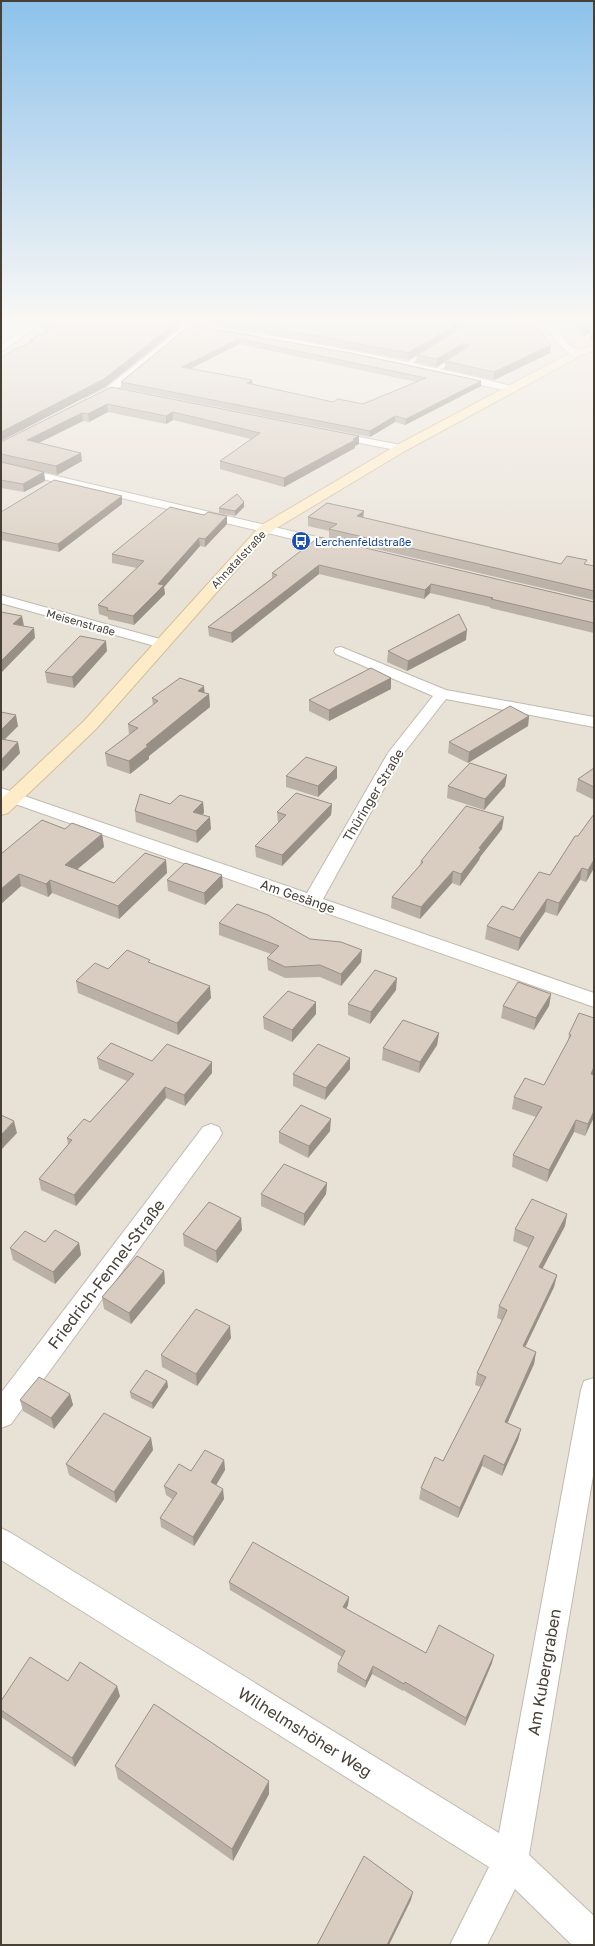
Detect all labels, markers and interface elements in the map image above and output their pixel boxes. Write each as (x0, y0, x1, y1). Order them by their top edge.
street label: Ahnatalstraße (208, 527, 268, 591)
bus stop icon: Lerchenfeldstraße (290, 530, 312, 552)
place label: Lerchenfeldstraße (315, 535, 411, 548)
street label: Meisenstraße (45, 606, 117, 638)
street label: Thüringer Straße (339, 746, 407, 844)
street label: Am Gesänge (259, 876, 337, 916)
street label: Friedrich-Fennel-Straße (43, 1195, 169, 1353)
street label: Am Kubergraben (523, 1607, 565, 1737)
street label: Wilhelmshöher Weg (234, 1683, 376, 1781)

